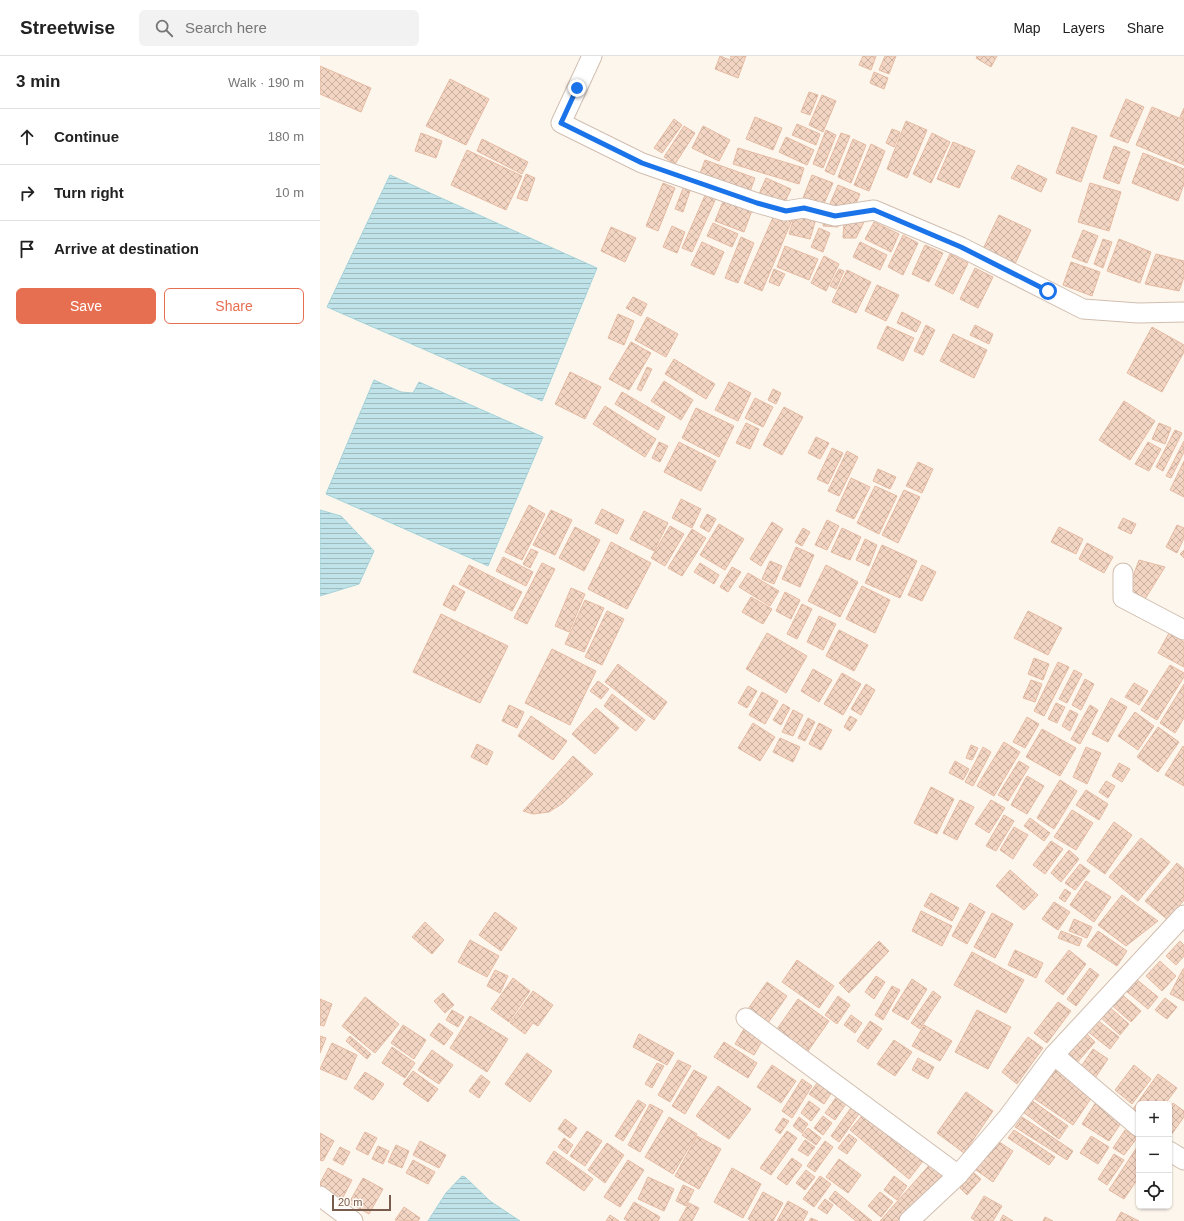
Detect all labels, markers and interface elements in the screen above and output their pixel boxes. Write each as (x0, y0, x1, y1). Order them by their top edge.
search box (139, 10, 419, 46)
text: Streetwise (20, 17, 115, 38)
icon: search (153, 17, 175, 39)
text: Search here (185, 19, 267, 36)
text: Map (1013, 20, 1041, 36)
text: Layers (1063, 20, 1105, 36)
text: Share (1127, 20, 1164, 36)
text: 3 min (16, 72, 60, 91)
text: Walk · 190 m (228, 75, 304, 90)
route end (568, 79, 586, 97)
icon: ahead (16, 126, 38, 148)
text: Continue (54, 128, 119, 145)
text: 180 m (268, 129, 304, 144)
icon: right (16, 182, 38, 204)
text: Turn right (54, 184, 124, 201)
text: 10 m (275, 185, 304, 200)
icon: arrive (16, 238, 38, 260)
text: Arrive at destination (54, 240, 199, 257)
route start (1039, 282, 1057, 300)
button: Save (16, 288, 156, 324)
button: Share (164, 288, 304, 324)
map controls (1136, 1101, 1172, 1209)
button: + (1136, 1101, 1172, 1137)
button: − (1136, 1137, 1172, 1173)
button: locate (1136, 1173, 1172, 1209)
scale bar (332, 1193, 391, 1212)
text: 20 m (338, 1196, 362, 1208)

